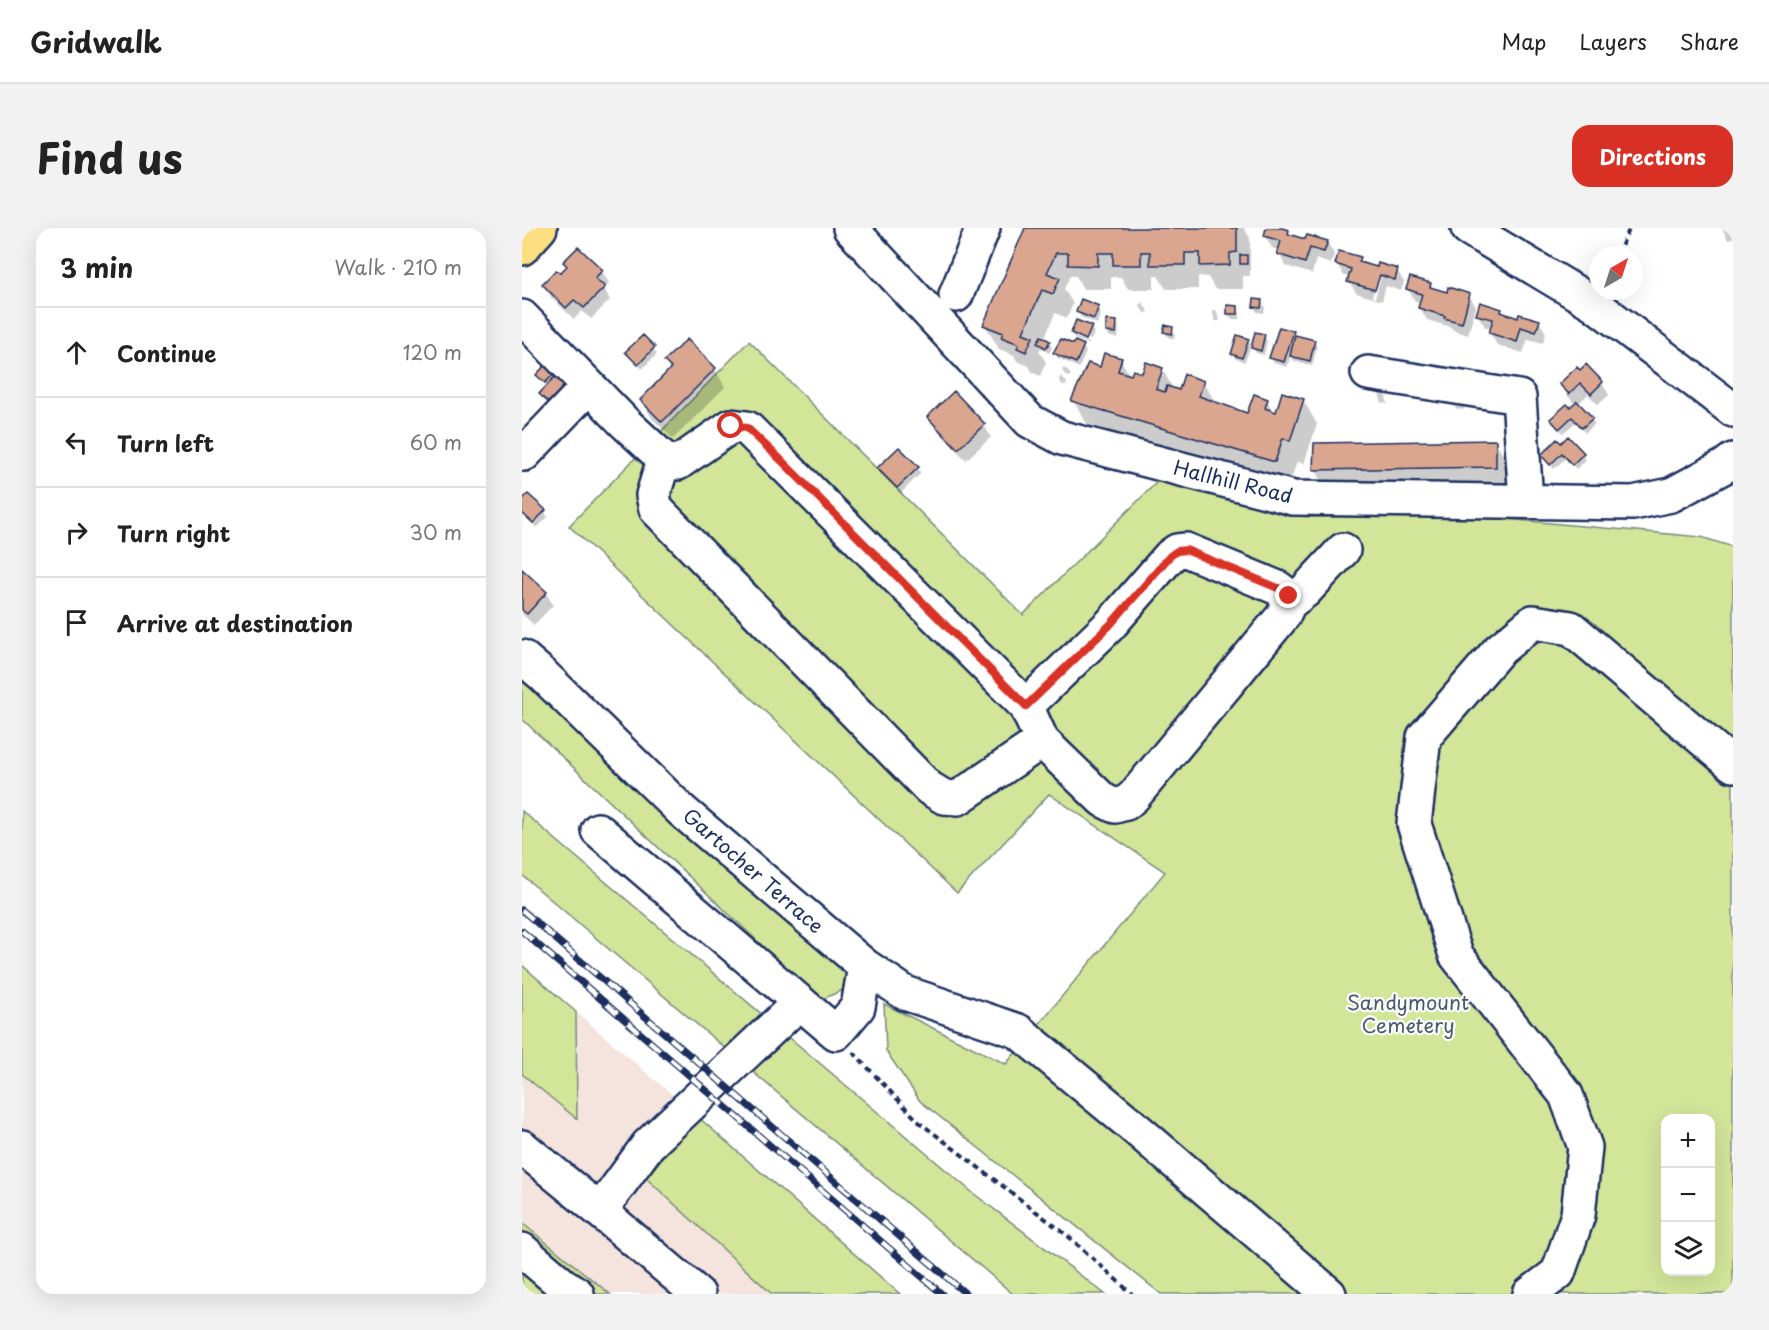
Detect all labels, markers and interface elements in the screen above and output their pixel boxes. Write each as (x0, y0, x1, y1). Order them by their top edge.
text: Gridwalk (30, 20, 162, 63)
text: Map (1502, 25, 1546, 57)
text: Layers (1579, 25, 1647, 57)
text: Share (1680, 25, 1739, 57)
text: Find us (36, 125, 183, 188)
button: Directions (1572, 125, 1733, 187)
north arrow (1589, 246, 1643, 300)
text: 3 min (60, 248, 133, 287)
text: Walk · 210 m (335, 252, 462, 282)
icon: ahead (60, 336, 93, 369)
text: Continue (117, 336, 216, 369)
text: 120 m (403, 337, 462, 367)
route start (717, 412, 743, 438)
icon: left (60, 426, 93, 459)
text: Turn left (117, 426, 214, 459)
text: 60 m (410, 427, 462, 457)
street label: Hallhill Road (1171, 452, 1296, 510)
icon: right (60, 516, 93, 549)
text: Turn right (117, 516, 230, 549)
text: 30 m (409, 517, 462, 547)
route end (1275, 582, 1301, 608)
icon: arrive (60, 606, 93, 639)
text: Arrive at destination (117, 606, 353, 639)
street label: Gartocher Terrace (677, 801, 831, 940)
park label: Sandymount Cemetery (1347, 987, 1469, 1040)
map controls (1661, 1114, 1715, 1276)
button: + (1661, 1114, 1715, 1168)
button: − (1661, 1168, 1715, 1222)
button: layers (1661, 1222, 1715, 1276)

